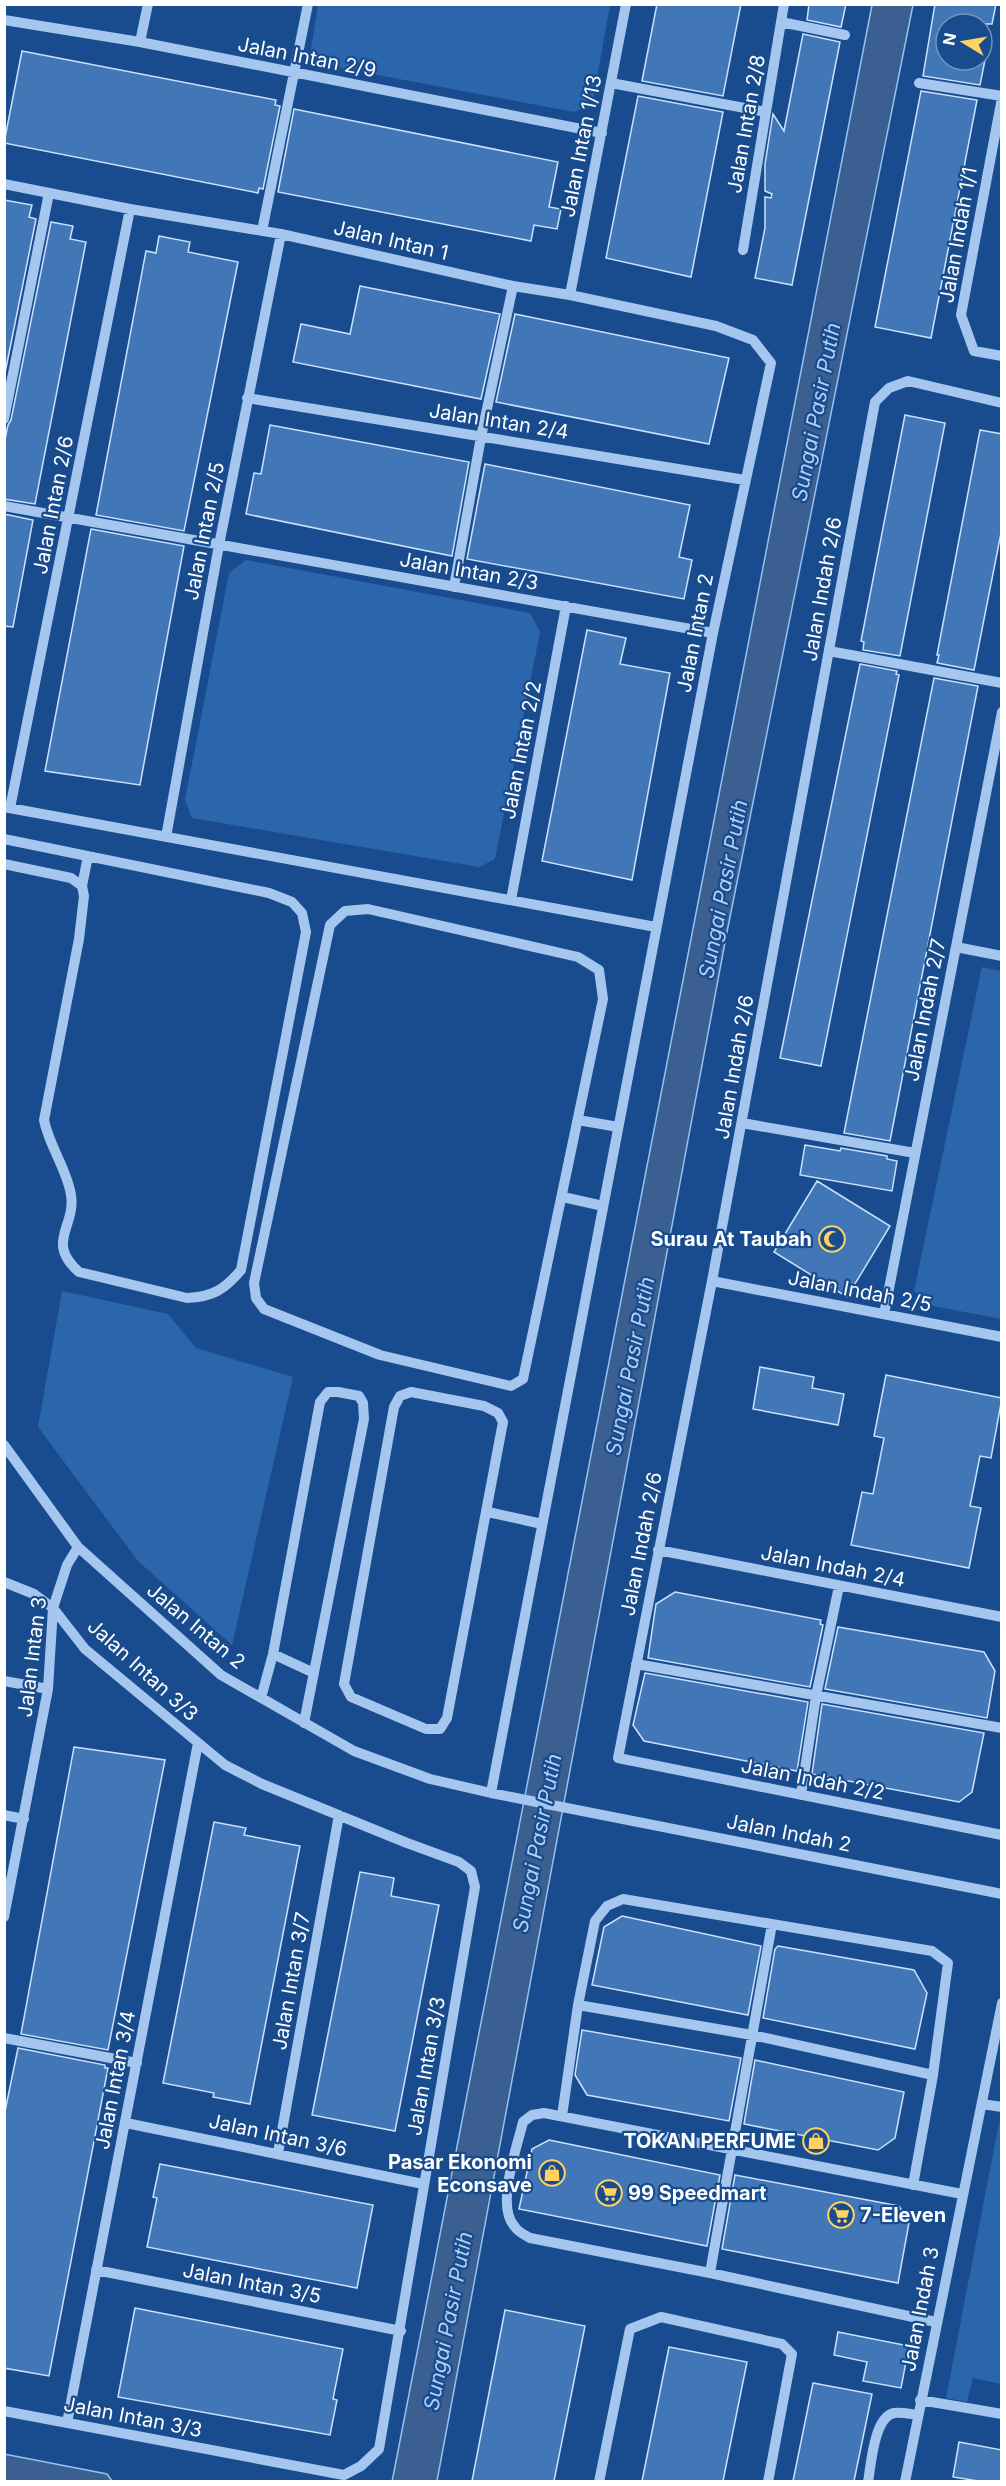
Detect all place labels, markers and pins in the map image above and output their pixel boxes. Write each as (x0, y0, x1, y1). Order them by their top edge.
mosque icon: Surau At Taubah (817, 1224, 847, 1254)
place label: Surau At Taubah (651, 1227, 812, 1251)
shop icon: TOKAN PERFUME (801, 2126, 831, 2156)
place label: TOKAN PERFUME (623, 2129, 796, 2153)
place label: Pasar Ekonomi Econsave (388, 2150, 532, 2197)
shop icon: Pasar Ekonomi Econsave (537, 2158, 567, 2188)
supermarket icon: 99 Speedmart (594, 2178, 624, 2208)
place label: 99 Speedmart (628, 2181, 767, 2205)
supermarket icon: 7-Eleven (826, 2200, 856, 2230)
place label: 7-Eleven (860, 2203, 946, 2227)

